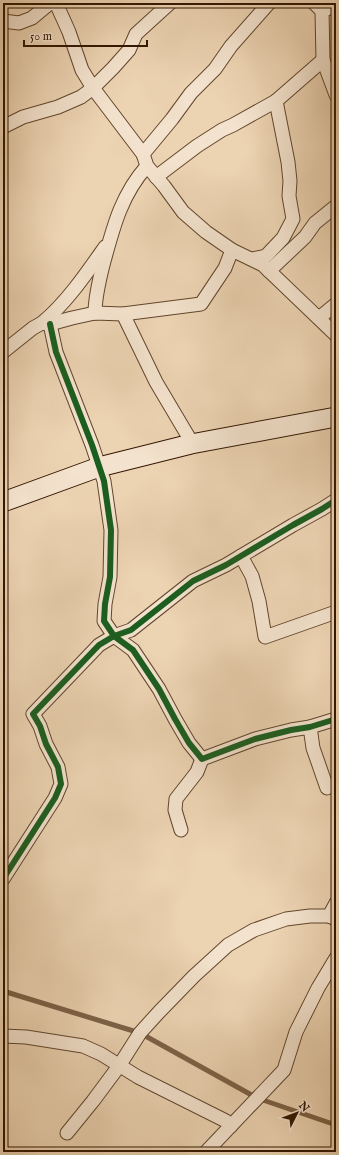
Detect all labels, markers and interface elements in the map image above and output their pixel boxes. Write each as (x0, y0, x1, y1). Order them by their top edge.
scale bar (24, 22, 147, 48)
text: 50 m (30, 29, 52, 44)
north arrow (277, 1093, 317, 1133)
text: N (295, 1098, 312, 1116)

